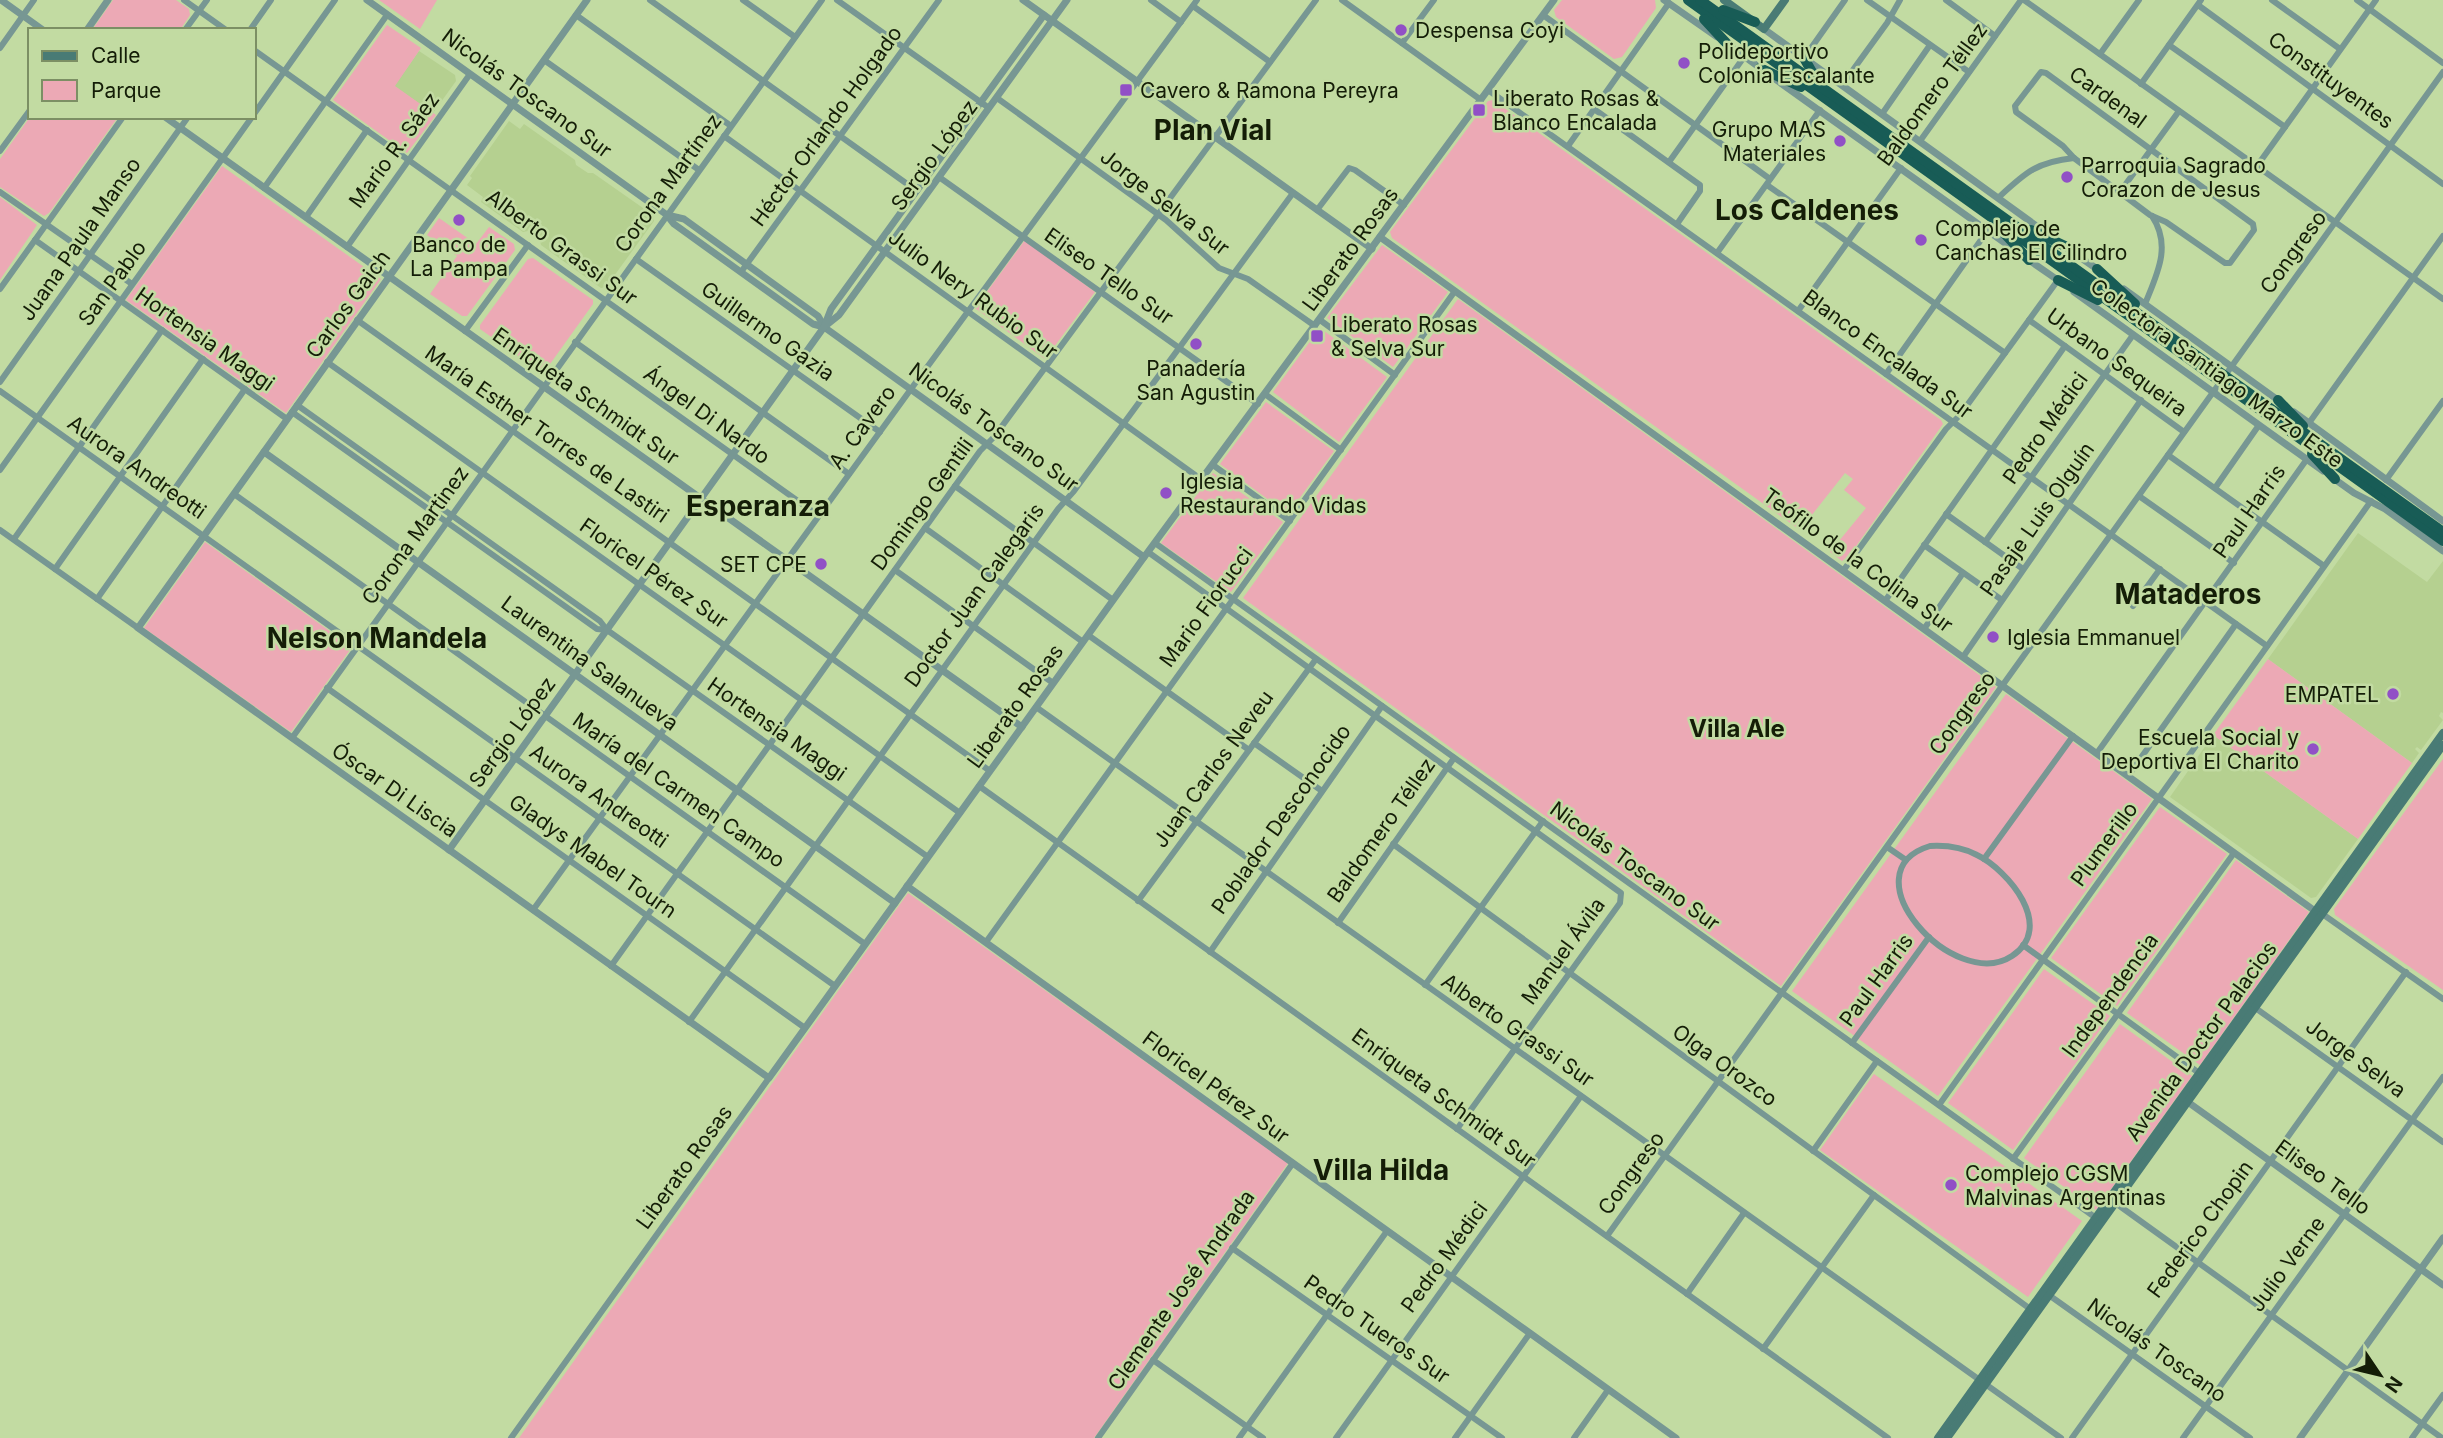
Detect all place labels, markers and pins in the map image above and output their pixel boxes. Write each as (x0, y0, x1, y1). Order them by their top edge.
place label: Despensa Coyi (1415, 18, 1564, 43)
marker: Despensa Coyi (1393, 22, 1409, 38)
place label: Polideportivo Colonia Escalante (1698, 39, 1875, 88)
marker: Polideportivo Colonia Escalante (1676, 55, 1692, 71)
place label: Cavero & Ramona Pereyra (1140, 78, 1399, 103)
marker: Cavero & Ramona Pereyra (1118, 82, 1134, 98)
place label: Liberato Rosas & Blanco Encalada (1493, 86, 1660, 135)
marker: Liberato Rosas & Blanco Encalada (1471, 102, 1487, 118)
place label: Grupo MAS Materiales (1712, 117, 1826, 166)
marker: Grupo MAS Materiales (1832, 133, 1848, 149)
place label: Parroquia Sagrado Corazon de Jesus (2081, 153, 2266, 202)
marker: Parroquia Sagrado Corazon de Jesus (2059, 169, 2075, 185)
marker: Banco de La Pampa (451, 212, 467, 228)
place label: Complejo de Canchas El Cilindro (1935, 216, 2127, 265)
place label: Banco de La Pampa (410, 232, 508, 281)
marker: Complejo de Canchas El Cilindro (1913, 232, 1929, 248)
place label: Liberato Rosas & Selva Sur (1331, 312, 1478, 361)
marker: Liberato Rosas & Selva Sur (1309, 328, 1325, 344)
marker: Panadería San Agustin (1188, 336, 1204, 352)
place label: Panadería San Agustin (1137, 356, 1255, 405)
place label: Iglesia Restaurando Vidas (1180, 469, 1367, 518)
marker: Iglesia Restaurando Vidas (1158, 485, 1174, 501)
place label: SET CPE (720, 552, 807, 577)
marker: SET CPE (813, 556, 829, 572)
place label: Iglesia Emmanuel (2007, 625, 2180, 650)
marker: Iglesia Emmanuel (1985, 629, 2001, 645)
place label: EMPATEL (2285, 682, 2379, 707)
marker: EMPATEL (2385, 686, 2401, 702)
place label: Escuela Social y Deportiva El Charito (2101, 725, 2299, 774)
marker: Escuela Social y Deportiva El Charito (2305, 741, 2321, 757)
place label: Complejo CGSM Malvinas Argentinas (1965, 1161, 2166, 1210)
marker: Complejo CGSM Malvinas Argentinas (1943, 1177, 1959, 1193)

